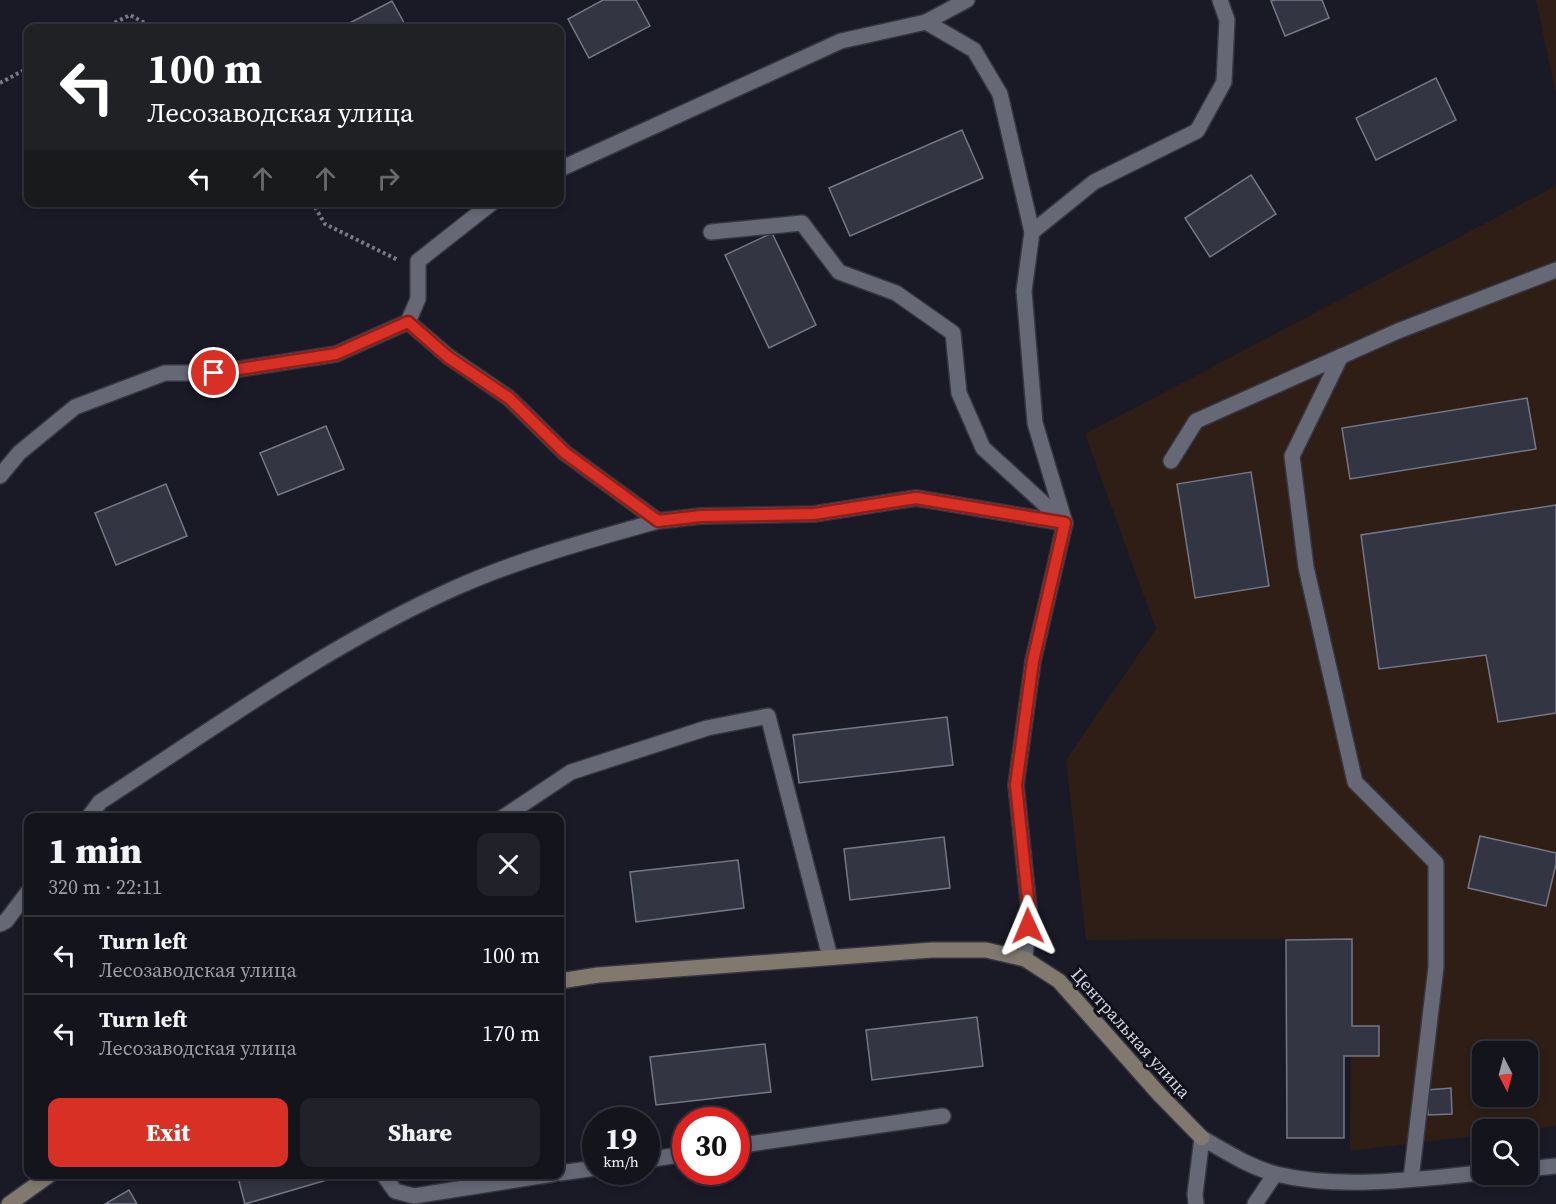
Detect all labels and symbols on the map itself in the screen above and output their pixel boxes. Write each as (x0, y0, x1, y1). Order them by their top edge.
pin (188, 347, 239, 398)
position arrow (996, 894, 1060, 958)
street label: Центральная улица (1066, 962, 1197, 1104)
north arrow (1472, 1041, 1538, 1107)
speed limit sign: 30 (672, 1107, 750, 1185)

